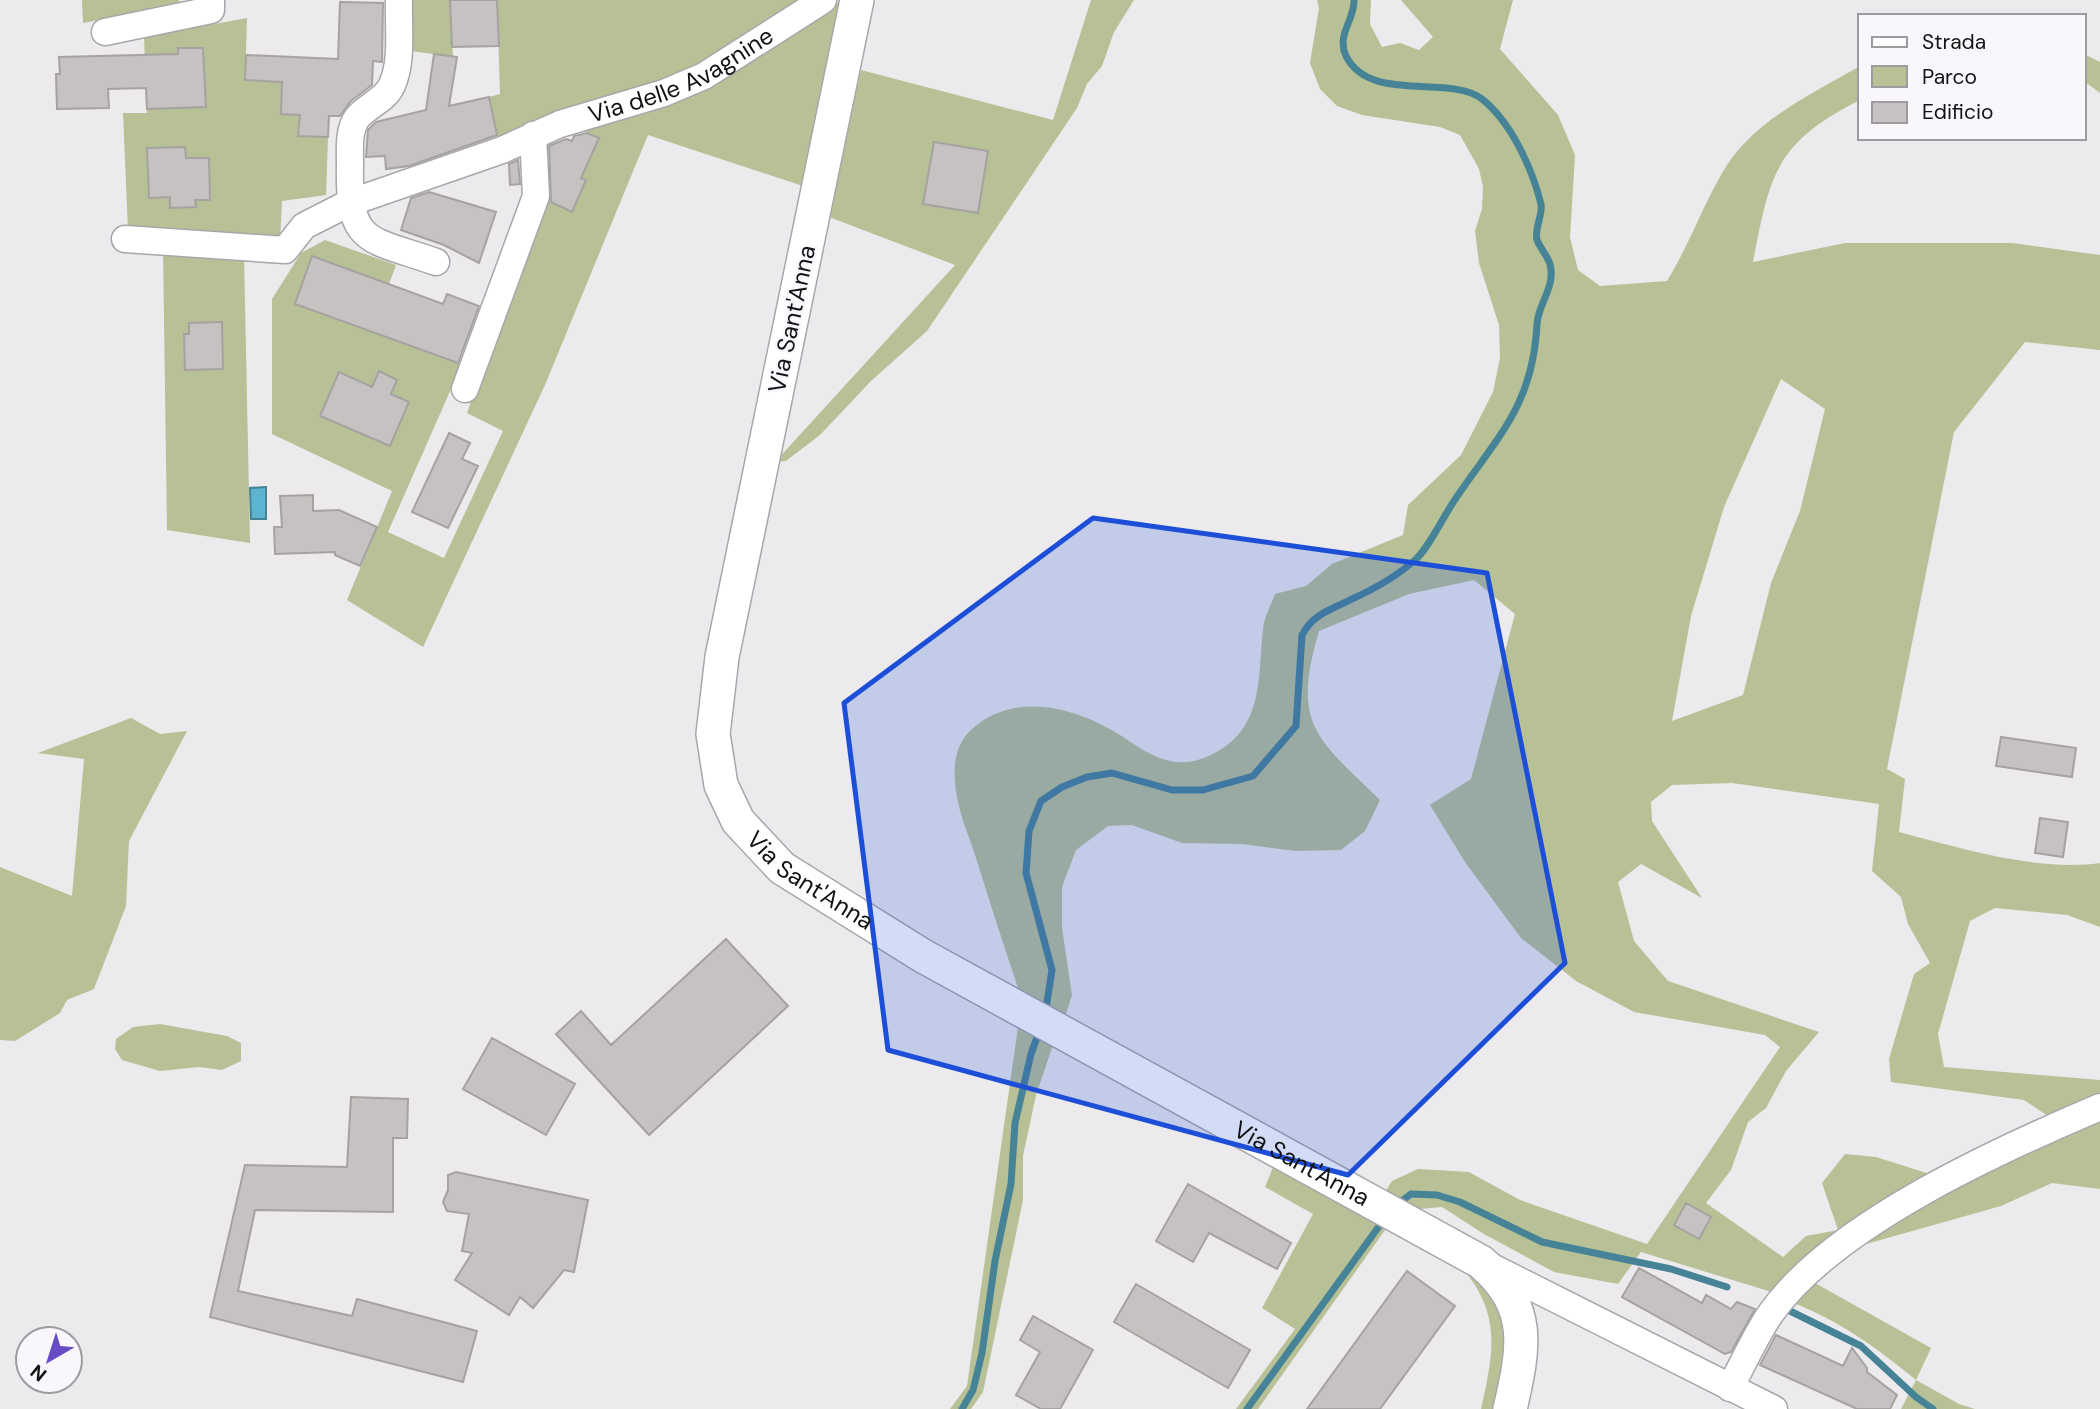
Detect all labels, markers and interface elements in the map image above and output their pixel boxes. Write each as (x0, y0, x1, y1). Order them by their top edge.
legend (1858, 14, 2086, 140)
street label: Via delle Avagnine (585, 20, 779, 130)
text: Strada (1922, 28, 1986, 56)
text: Parco (1922, 63, 1977, 91)
text: Edificio (1922, 98, 1993, 126)
street label: Via Sant'Anna (761, 242, 822, 396)
street label: Via Sant'Anna (740, 824, 880, 936)
street label: Via Sant'Anna (1228, 1113, 1375, 1213)
north arrow (14, 1325, 84, 1395)
text: N (25, 1359, 52, 1387)

